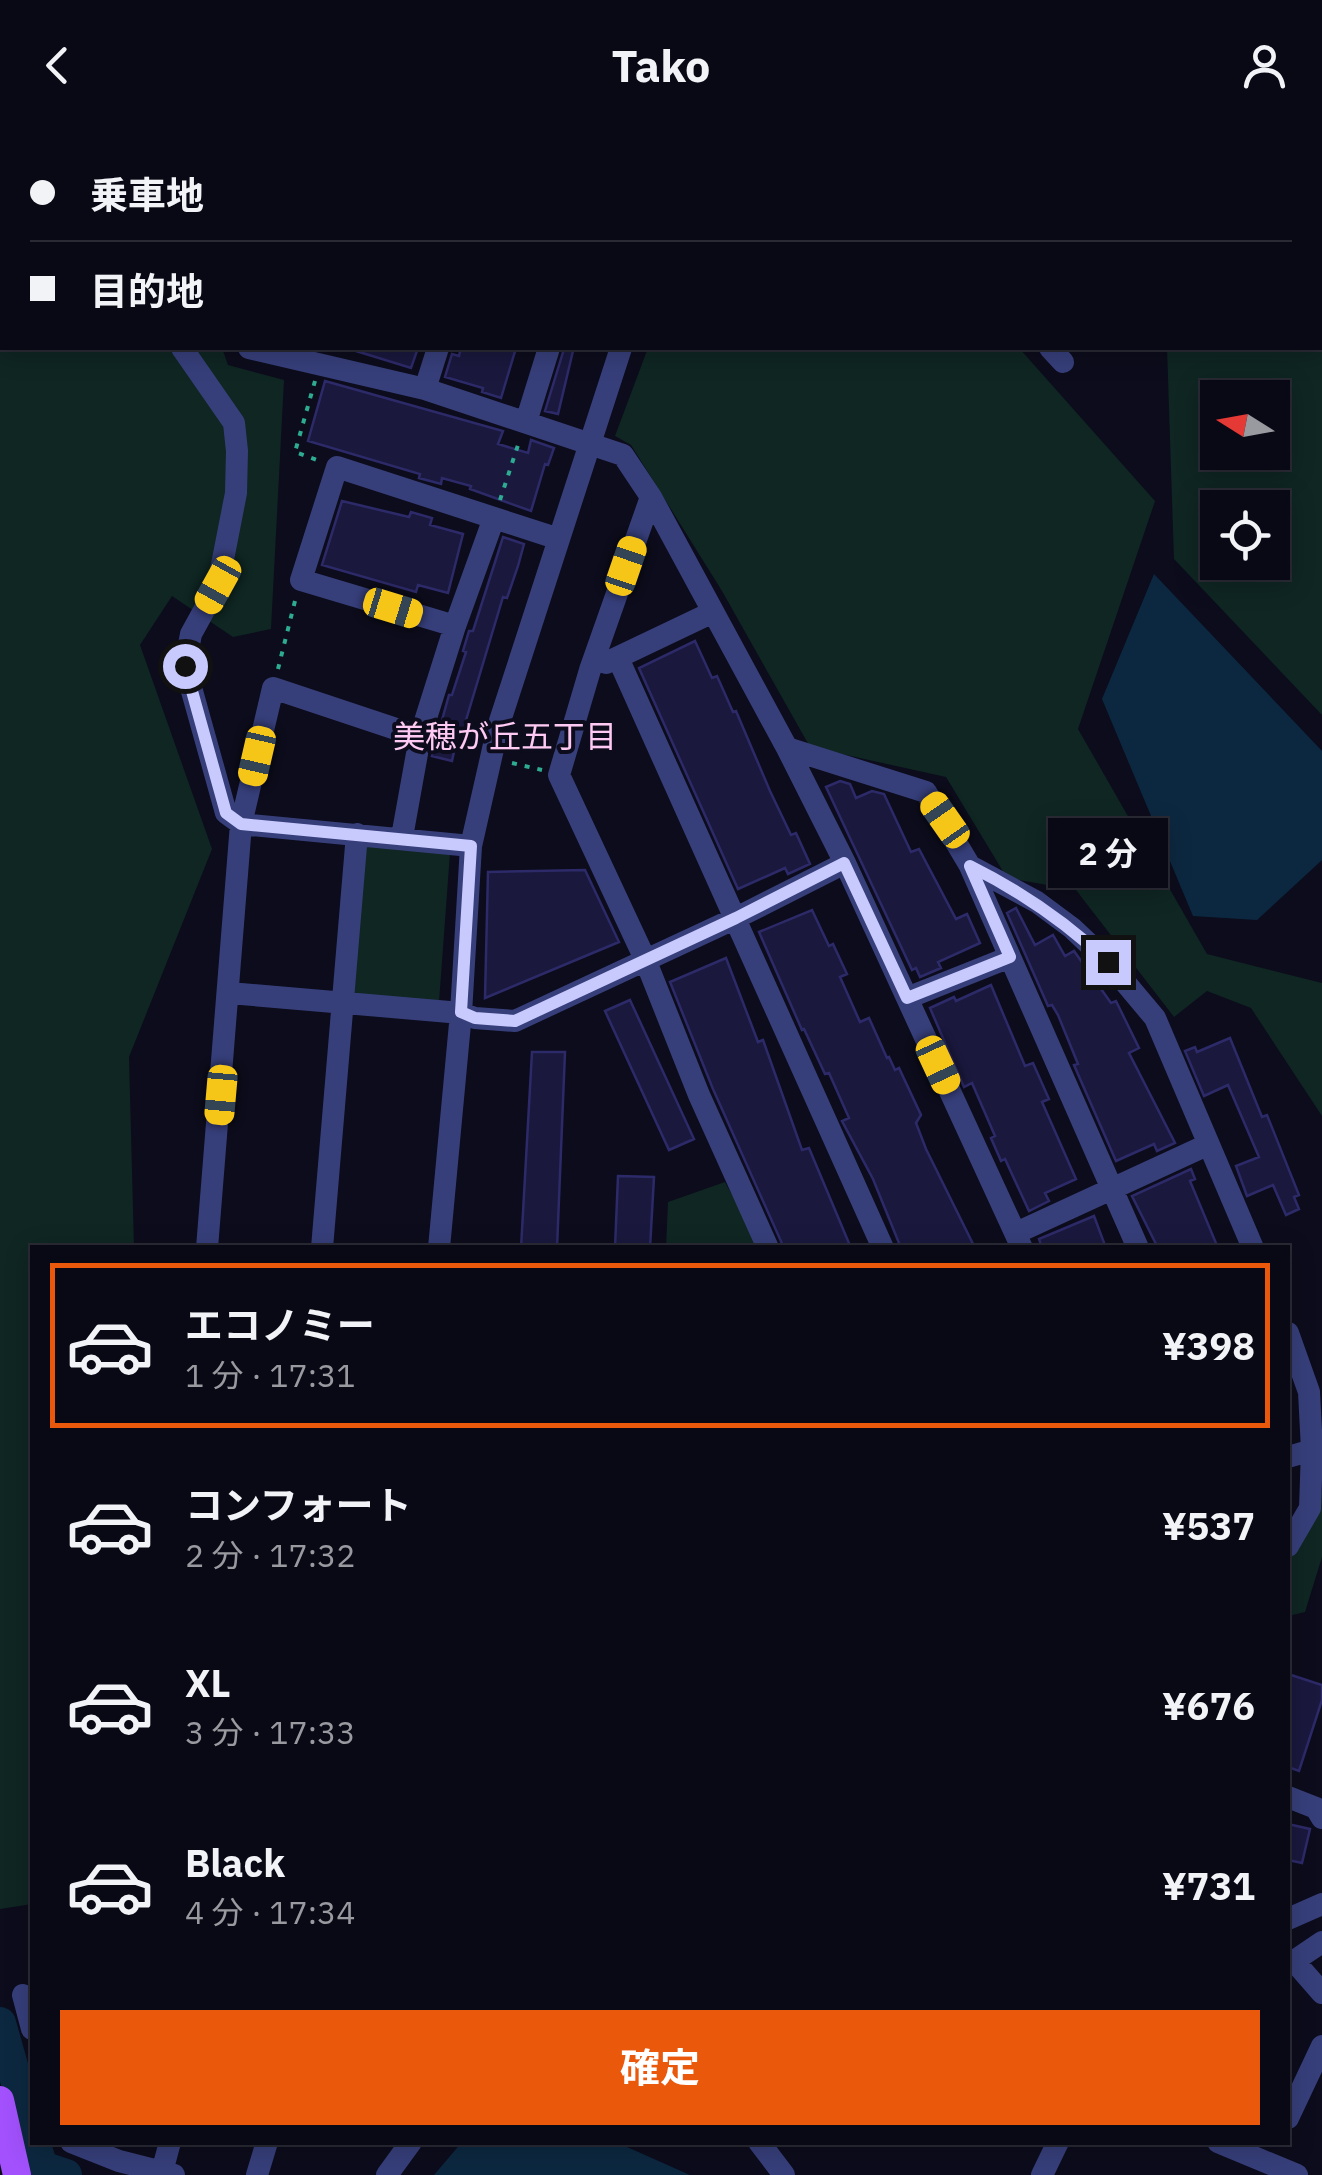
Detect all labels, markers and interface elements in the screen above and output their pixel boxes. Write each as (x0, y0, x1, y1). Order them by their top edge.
text: Tako (612, 36, 710, 94)
icon: back (30, 38, 85, 93)
icon: person (1237, 38, 1292, 93)
text: 乗車地 (90, 170, 204, 219)
text: 目的地 (90, 266, 204, 315)
north arrow (1200, 380, 1290, 470)
map controls (1200, 380, 1290, 580)
button: locate (1200, 490, 1290, 580)
car (602, 533, 650, 599)
car (190, 551, 246, 619)
car (360, 585, 426, 631)
route start (163, 644, 208, 689)
district label: 美穂が丘五丁目 (393, 715, 617, 757)
car (236, 723, 278, 789)
car (916, 787, 974, 853)
callout: 2 分 (1048, 817, 1168, 887)
text: 2 分 (1079, 832, 1137, 874)
route end (1086, 940, 1131, 985)
car (912, 1031, 964, 1099)
car (203, 1064, 239, 1126)
text: エコノミー (185, 1300, 375, 1349)
icon: car (65, 1301, 155, 1391)
text: ¥398 (1162, 1321, 1255, 1370)
text: 1 分 · 17:31 (185, 1354, 355, 1396)
text: コンフォート (185, 1480, 412, 1529)
icon: car (65, 1481, 155, 1571)
text: ¥537 (1162, 1501, 1255, 1550)
text: 2 分 · 17:32 (185, 1534, 355, 1576)
text: XL (185, 1658, 231, 1707)
icon: car (65, 1661, 155, 1751)
text: ¥676 (1162, 1681, 1255, 1730)
text: 3 分 · 17:33 (185, 1711, 355, 1753)
text: Black (185, 1838, 285, 1887)
icon: car (65, 1841, 155, 1931)
text: ¥731 (1162, 1861, 1255, 1910)
text: 4 分 · 17:34 (185, 1891, 355, 1933)
button: 確定 (60, 2010, 1260, 2125)

